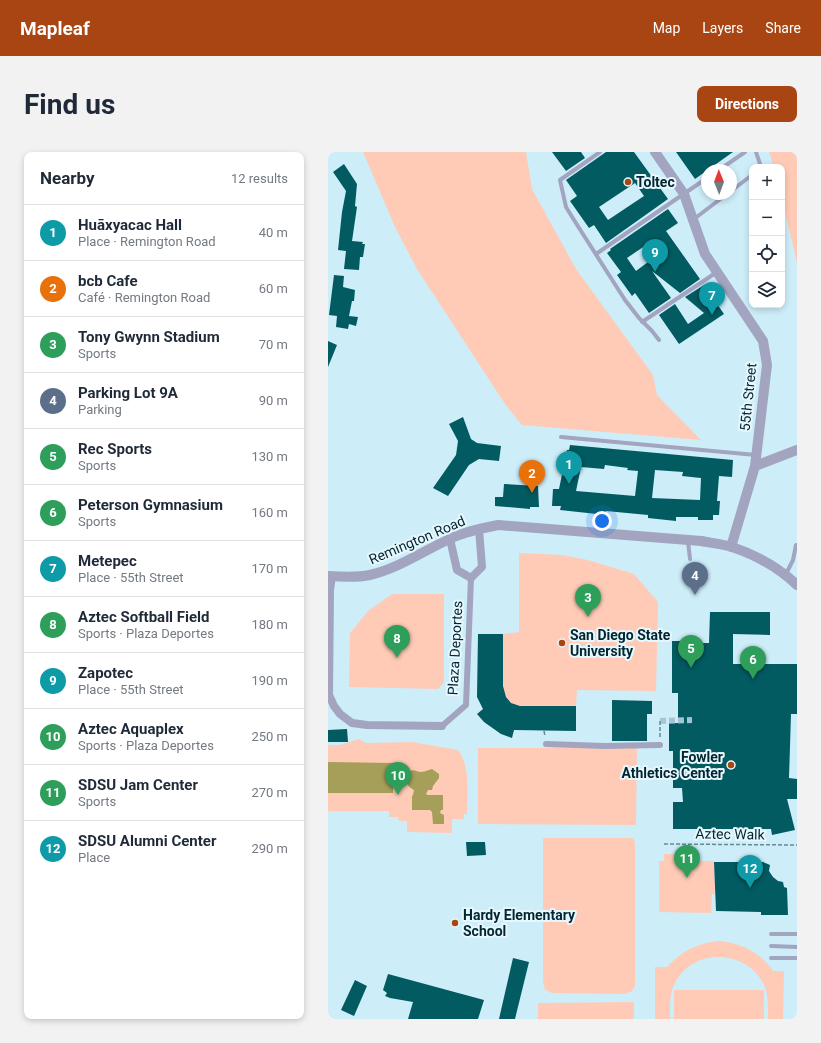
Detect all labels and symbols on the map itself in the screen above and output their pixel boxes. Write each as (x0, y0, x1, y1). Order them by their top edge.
north arrow (701, 164, 737, 200)
place label: Toltec (636, 174, 675, 190)
marker: Toltec (623, 177, 633, 187)
pin: 9 (642, 239, 668, 272)
pin: 7 (699, 282, 725, 315)
street label: 55th Street (736, 362, 760, 432)
pin: 1 (556, 451, 582, 484)
pin: 2 (519, 460, 545, 493)
your location (592, 511, 612, 531)
street label: Remington Road (366, 512, 468, 568)
pin: 4 (682, 562, 708, 595)
pin: 3 (575, 584, 601, 617)
street label: Plaza Deportes (445, 600, 465, 696)
pin: 8 (384, 625, 410, 658)
place label: San Diego State University (570, 627, 671, 659)
pin: 5 (678, 635, 704, 668)
marker: San Diego State University (557, 638, 567, 648)
pin: 6 (740, 646, 766, 679)
place label: Fowler Athletics Center (621, 749, 723, 781)
marker: Fowler Athletics Center (726, 760, 736, 770)
pin: 10 (385, 762, 411, 795)
street label: Aztec Walk (695, 825, 766, 843)
pin: 11 (674, 845, 700, 878)
pin: 12 (737, 855, 763, 888)
place label: Hardy Elementary School (463, 907, 576, 939)
marker: Hardy Elementary School (450, 918, 460, 928)

